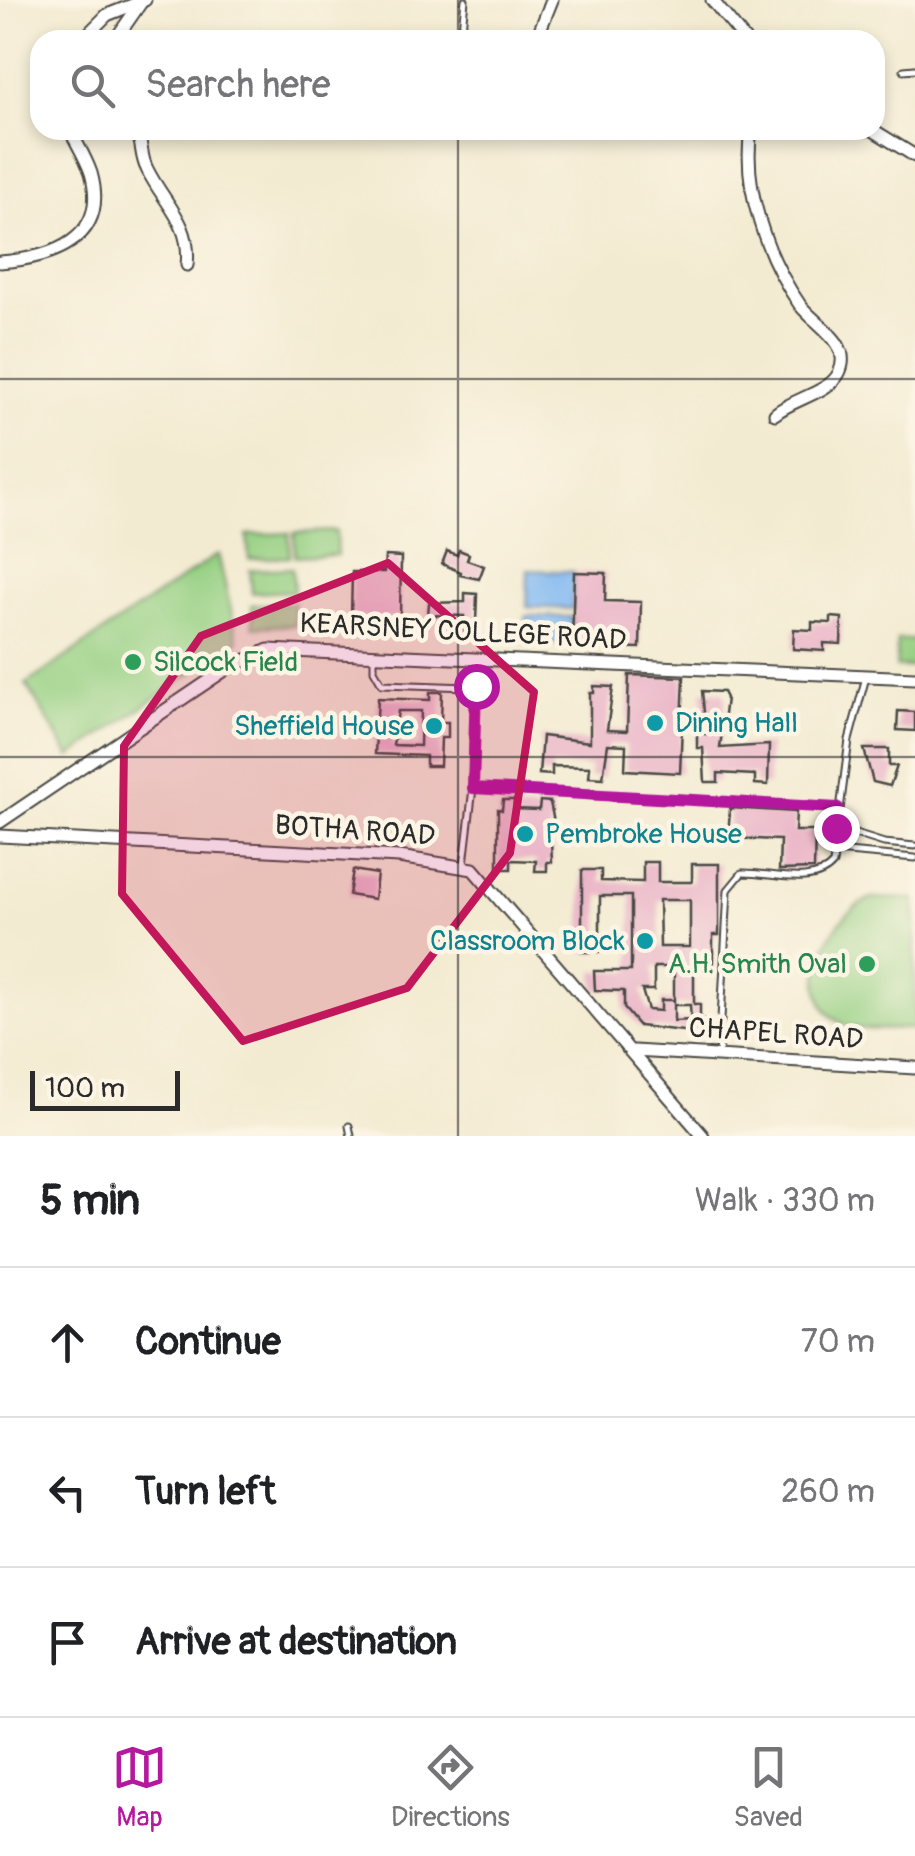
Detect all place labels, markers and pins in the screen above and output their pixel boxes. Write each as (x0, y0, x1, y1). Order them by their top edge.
place label: Silcock Field (153, 645, 298, 680)
marker: Silcock Field (122, 651, 144, 673)
place label: Dining Hall (675, 706, 798, 741)
place label: Sheffield House (234, 709, 414, 744)
marker: Dining Hall (644, 712, 666, 734)
marker: Sheffield House (423, 715, 445, 737)
place label: Pembroke House (545, 817, 742, 852)
marker: Pembroke House (514, 823, 536, 845)
place label: Classroom Block (430, 924, 625, 959)
marker: Classroom Block (634, 930, 656, 952)
place label: A.H. Smith Oval (668, 947, 847, 982)
marker: A.H. Smith Oval (856, 953, 878, 975)

